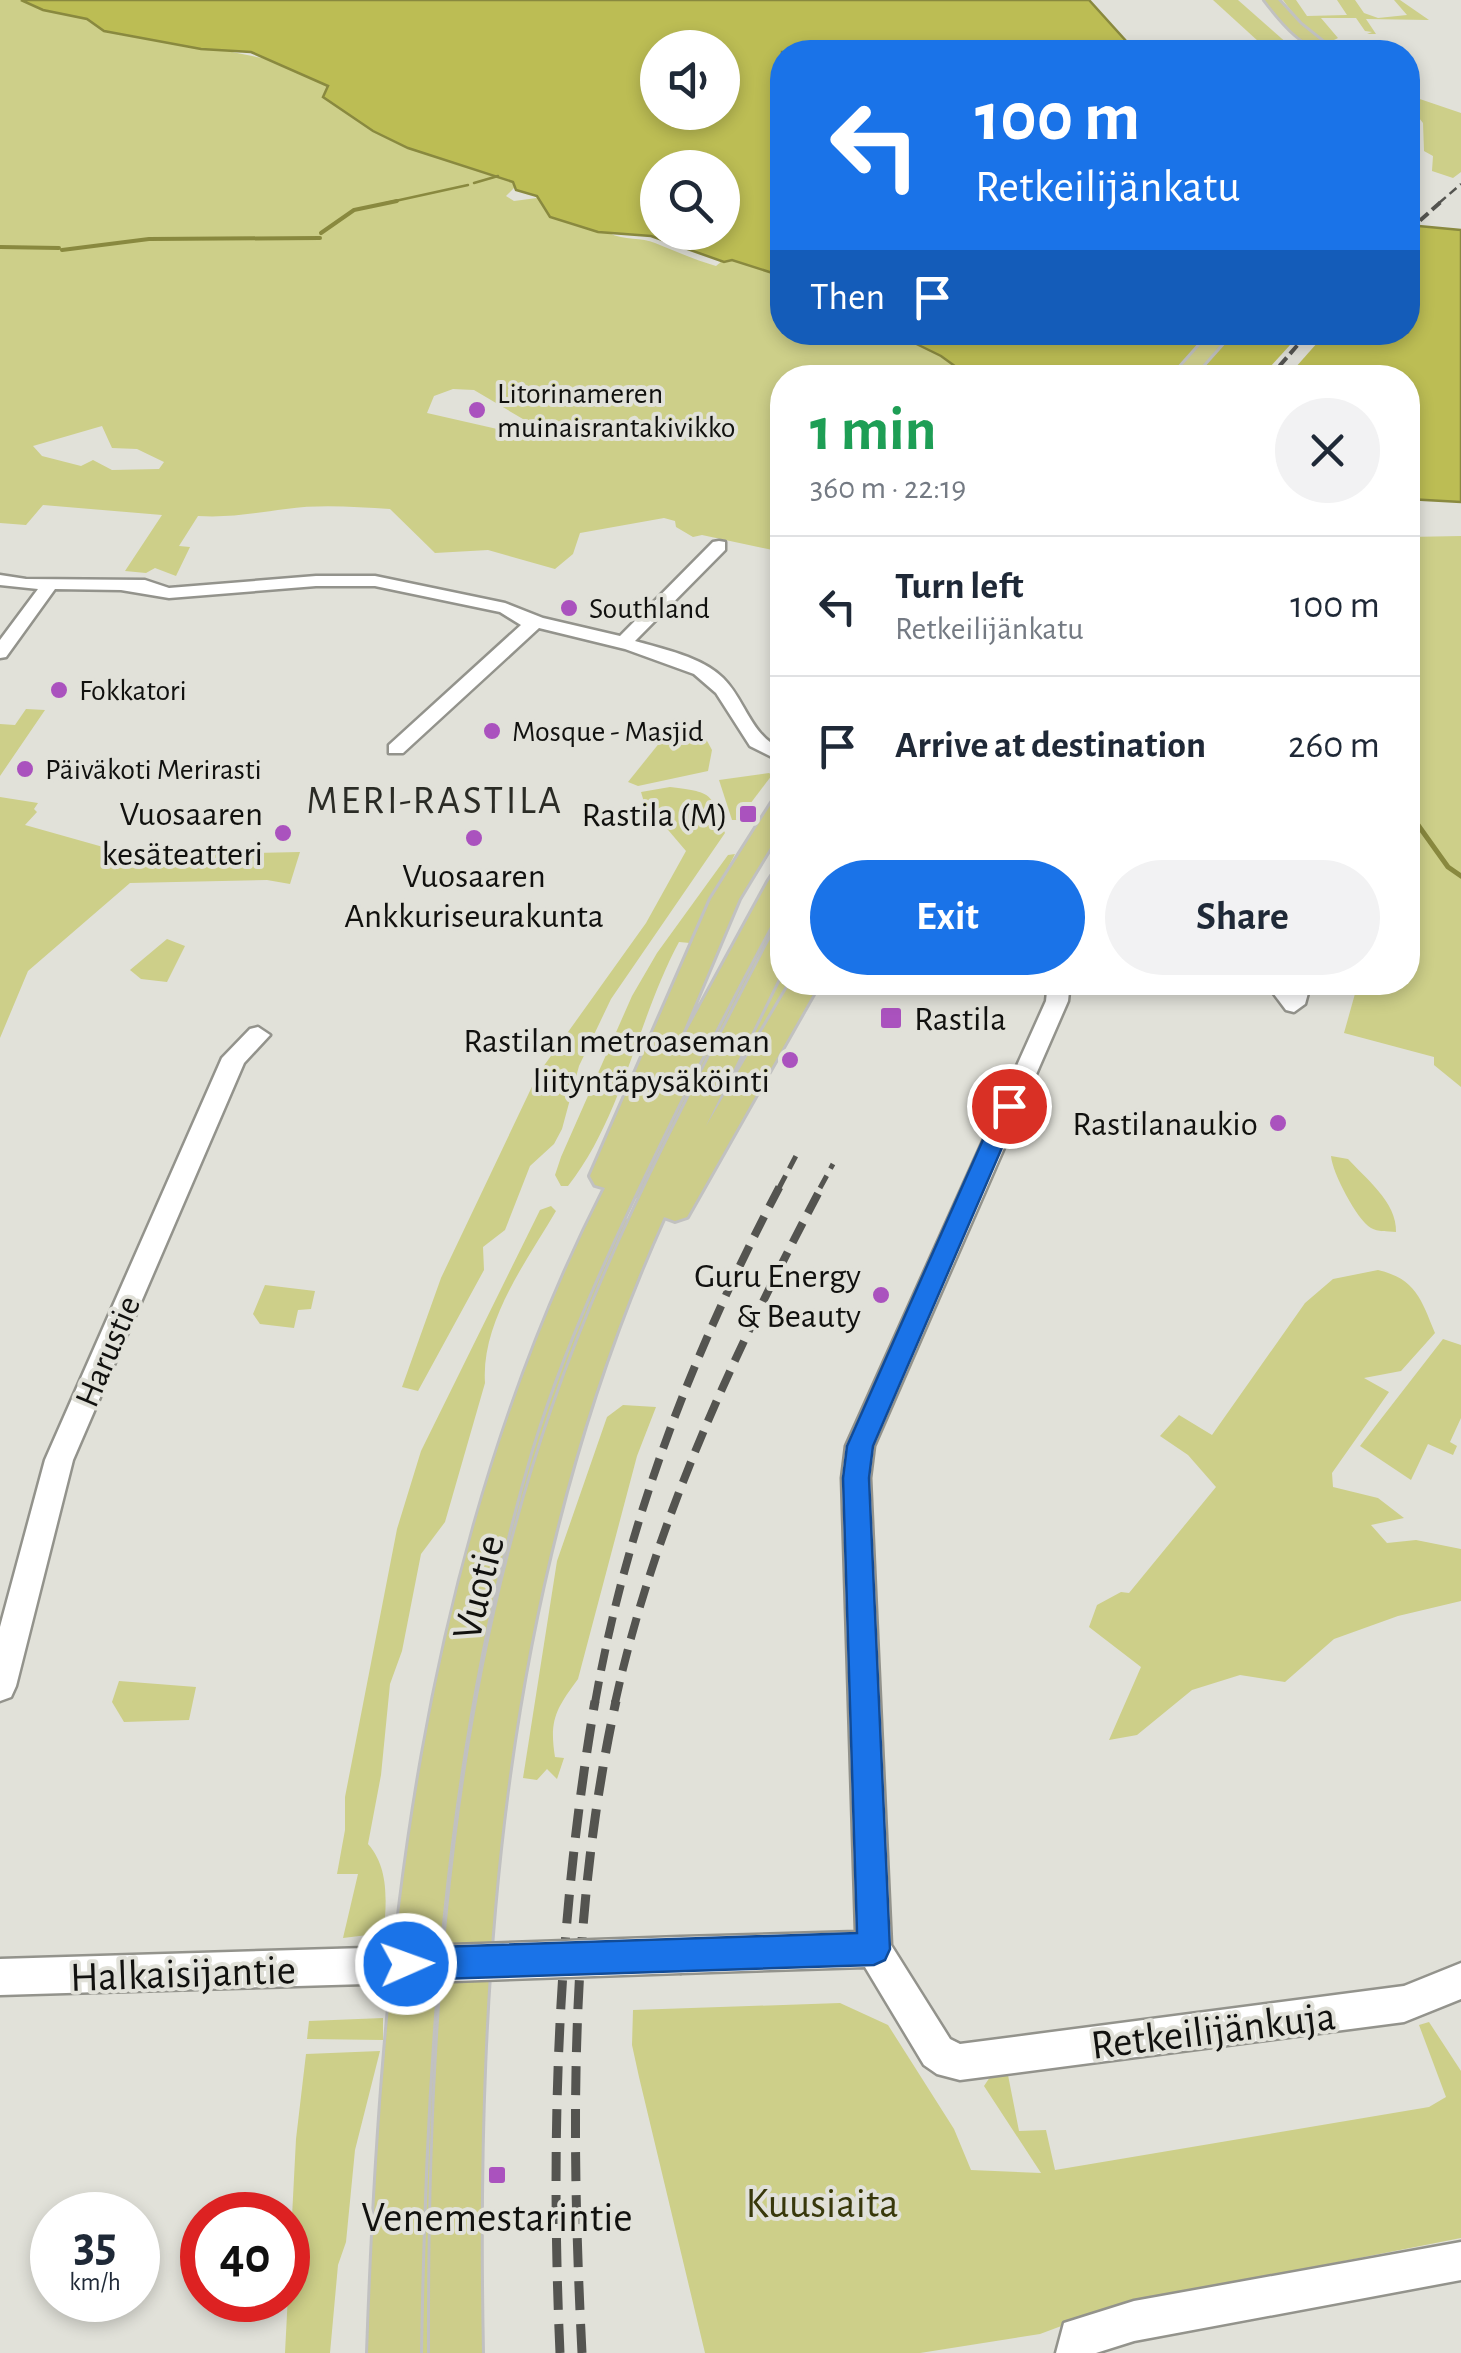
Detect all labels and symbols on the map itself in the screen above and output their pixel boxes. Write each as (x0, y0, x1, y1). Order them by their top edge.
place label: Litorinameren muinaisrantakivikko (497, 379, 736, 443)
marker: Litorinameren muinaisrantakivikko (466, 399, 488, 421)
place label: Southland (589, 594, 710, 624)
marker: Southland (558, 597, 580, 619)
place label: Fokkatori (79, 676, 187, 706)
marker: Fokkatori (48, 679, 70, 701)
place label: Mosque - Masjid (512, 717, 704, 747)
marker: Mosque - Masjid (481, 720, 503, 742)
place label: Päiväkoti Merirasti (45, 755, 262, 785)
marker: Päiväkoti Merirasti (14, 758, 36, 780)
district label: MERI-RASTILA (306, 781, 564, 821)
place label: Vuosaaren kesäteatteri (102, 797, 263, 872)
place label: Rastila (M) (582, 798, 728, 833)
marker: Rastila (M) (737, 803, 759, 825)
marker: Vuosaaren kesäteatteri (272, 822, 294, 844)
marker: Vuosaaren Ankkuriseurakunta (463, 827, 485, 849)
place label: Vuosaaren Ankkuriseurakunta (344, 859, 604, 934)
place label: Rastila (914, 1002, 1006, 1037)
marker: Rastila (878, 1005, 904, 1031)
place label: Rastilan metroaseman liityntäpysäköinti (463, 1024, 770, 1099)
marker: Rastilan metroaseman liityntäpysäköinti (779, 1049, 801, 1071)
pin (967, 1064, 1052, 1149)
place label: Rastilanaukio (1072, 1107, 1258, 1142)
marker: Rastilanaukio (1267, 1112, 1289, 1134)
place label: Guru Energy & Beauty (694, 1259, 861, 1334)
marker: Guru Energy & Beauty (870, 1284, 892, 1306)
street label: Harustie (69, 1291, 147, 1412)
street label: Vuotie (446, 1531, 512, 1644)
position arrow (354, 1912, 458, 2016)
street label: Halkaisijantie (69, 1949, 297, 1999)
street label: Retkeilijänkuja (1089, 1995, 1338, 2067)
marker: Venemestarintie (486, 2164, 508, 2186)
park label: Kuusiaita (745, 2183, 899, 2225)
speed limit sign: 40 (180, 2192, 310, 2322)
place label: Venemestarintie (361, 2197, 633, 2239)

